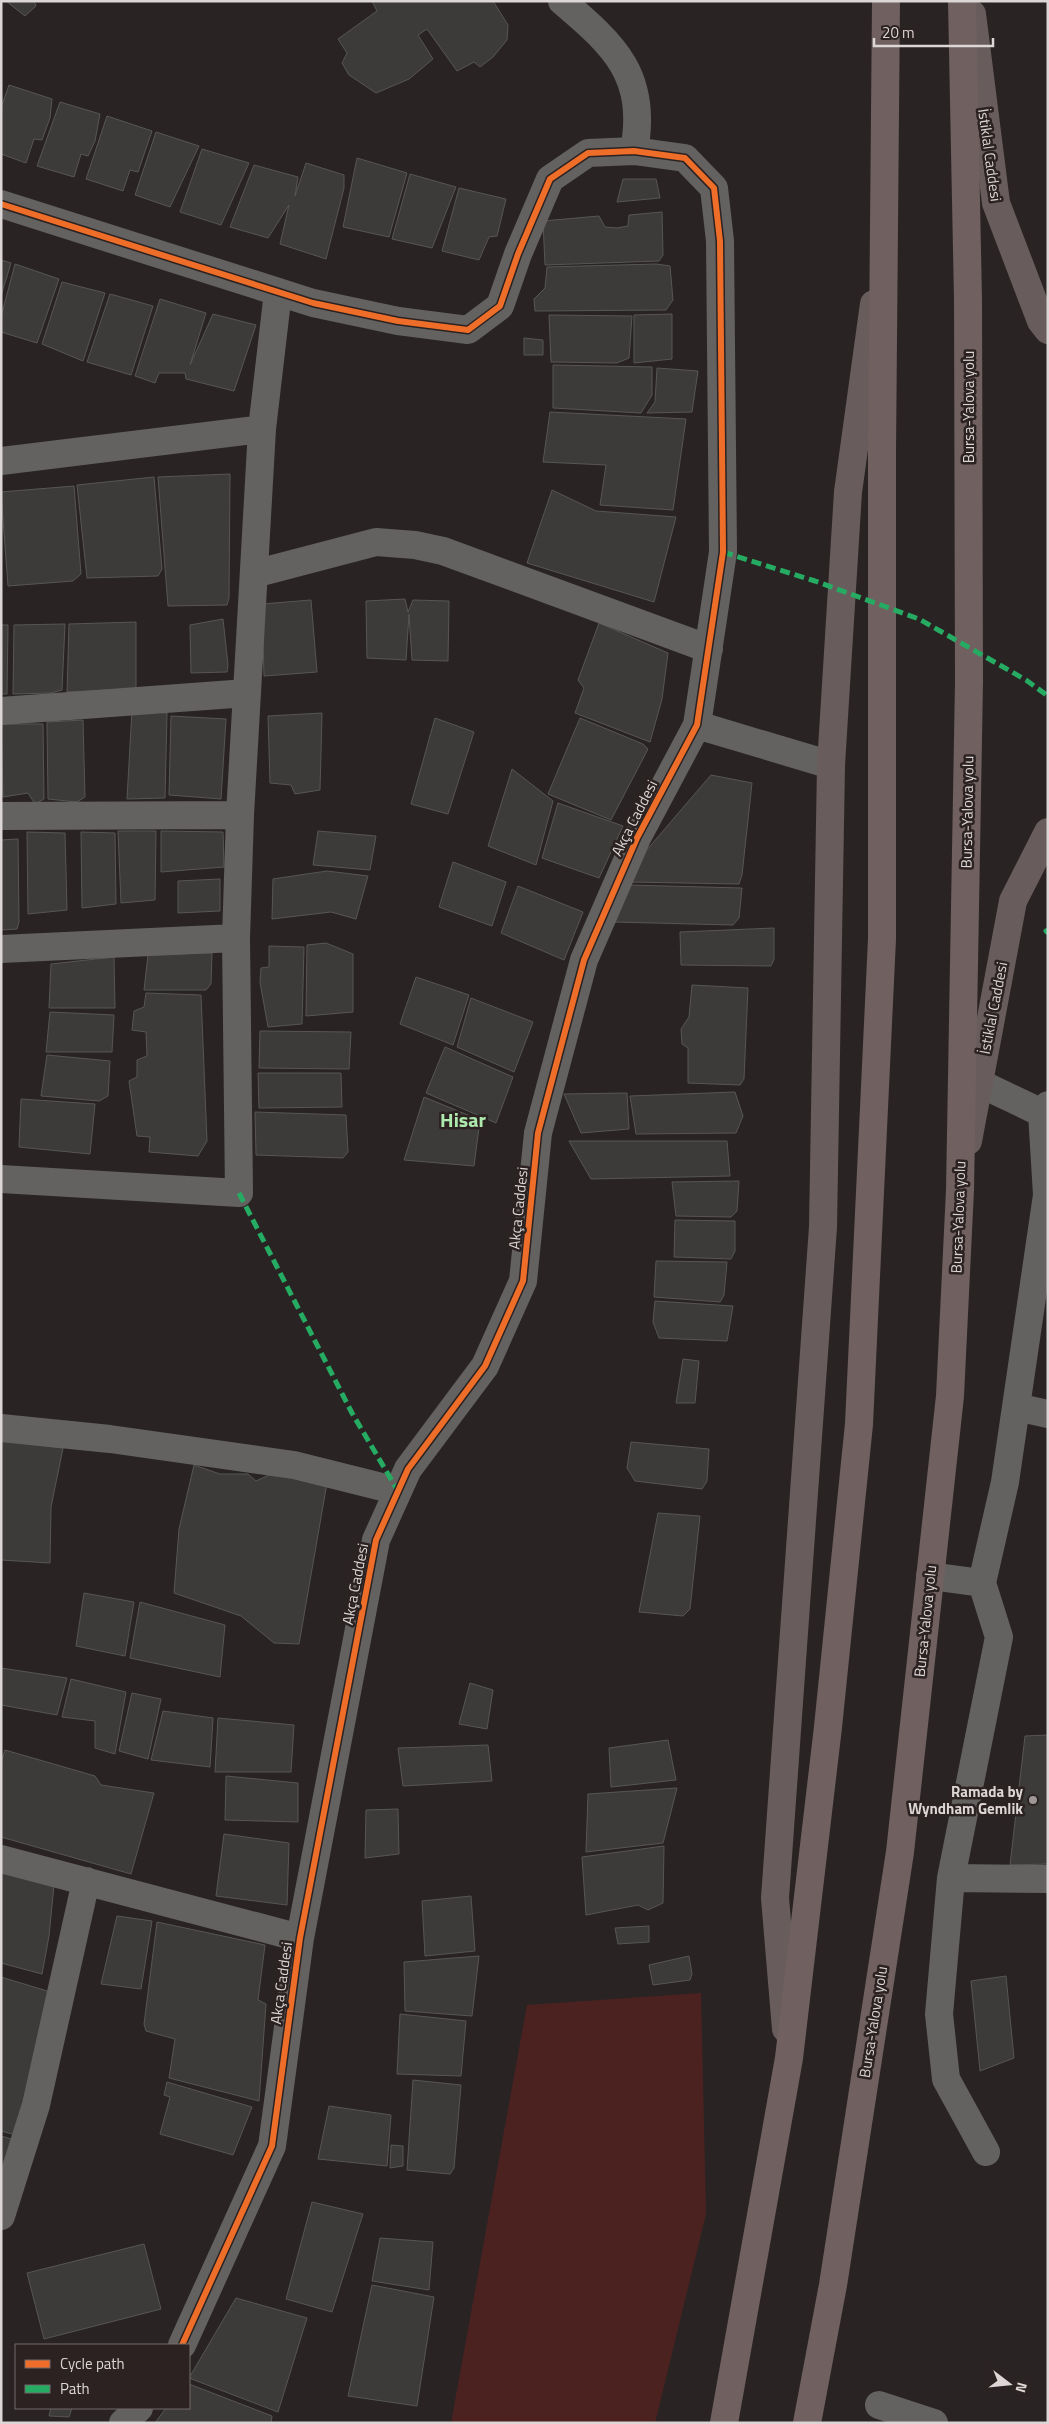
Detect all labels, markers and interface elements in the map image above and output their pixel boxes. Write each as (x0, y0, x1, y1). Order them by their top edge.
scale bar (874, 15, 993, 47)
text: 20 m (882, 21, 915, 44)
street label: İstiklal Caddesi (972, 107, 1008, 203)
street label: Bursa-Yalova yolu (957, 351, 980, 463)
street label: Bursa-Yalova yolu (955, 755, 979, 869)
street label: Akça Caddesi (605, 776, 663, 860)
street label: İstiklal Caddesi (973, 960, 1013, 1056)
district label: Hisar (440, 1104, 486, 1135)
street label: Bursa-Yalova yolu (945, 1160, 971, 1274)
street label: Akça Caddesi (502, 1166, 534, 1250)
street label: Akça Caddesi (336, 1541, 374, 1627)
street label: Bursa-Yalova yolu (908, 1564, 942, 1678)
place label: Ramada by Wyndham Gemlik (908, 1780, 1023, 1820)
marker: Ramada by Wyndham Gemlik (1027, 1794, 1039, 1806)
street label: Akça Caddesi (264, 1940, 298, 2026)
street label: Bursa-Yalova yolu (853, 1965, 893, 2079)
legend (15, 2344, 190, 2409)
text: Cycle path (60, 2352, 125, 2375)
north arrow (984, 2359, 1034, 2409)
text: Path (60, 2377, 90, 2400)
text: N (1011, 2380, 1033, 2395)

